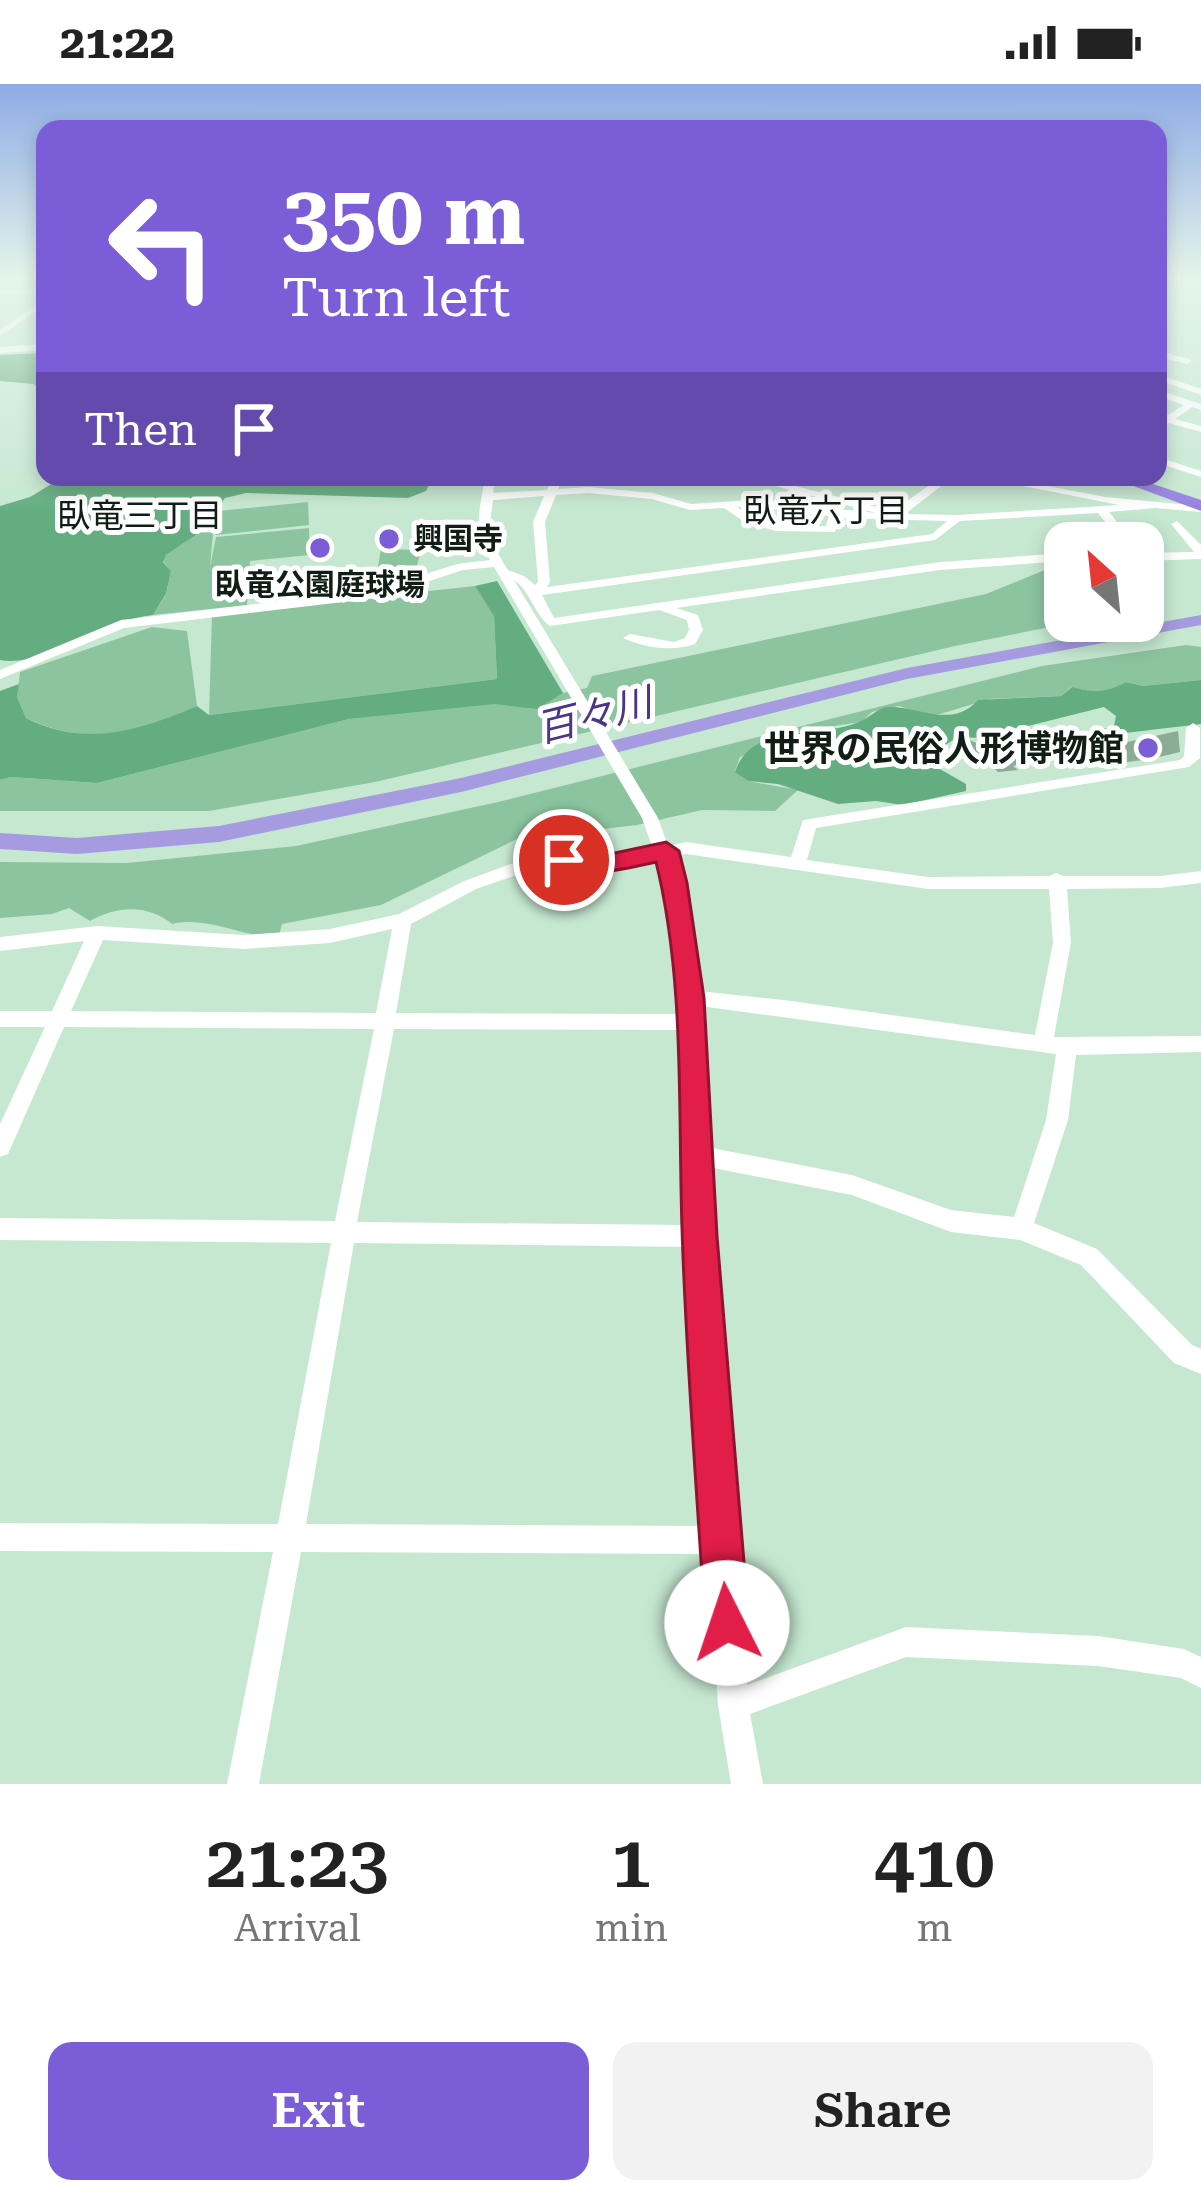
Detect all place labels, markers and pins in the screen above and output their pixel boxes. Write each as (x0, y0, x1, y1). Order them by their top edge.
place label: 興国寺 (413, 521, 503, 556)
marker: 興国寺 (376, 526, 402, 552)
marker: 臥竜公園庭球場 (307, 535, 333, 561)
place label: 臥竜公園庭球場 (215, 567, 425, 602)
place label: 世界の民俗人形博物館 (764, 728, 1124, 770)
marker: 世界の民俗人形博物館 (1135, 735, 1161, 761)
pin (513, 809, 615, 911)

